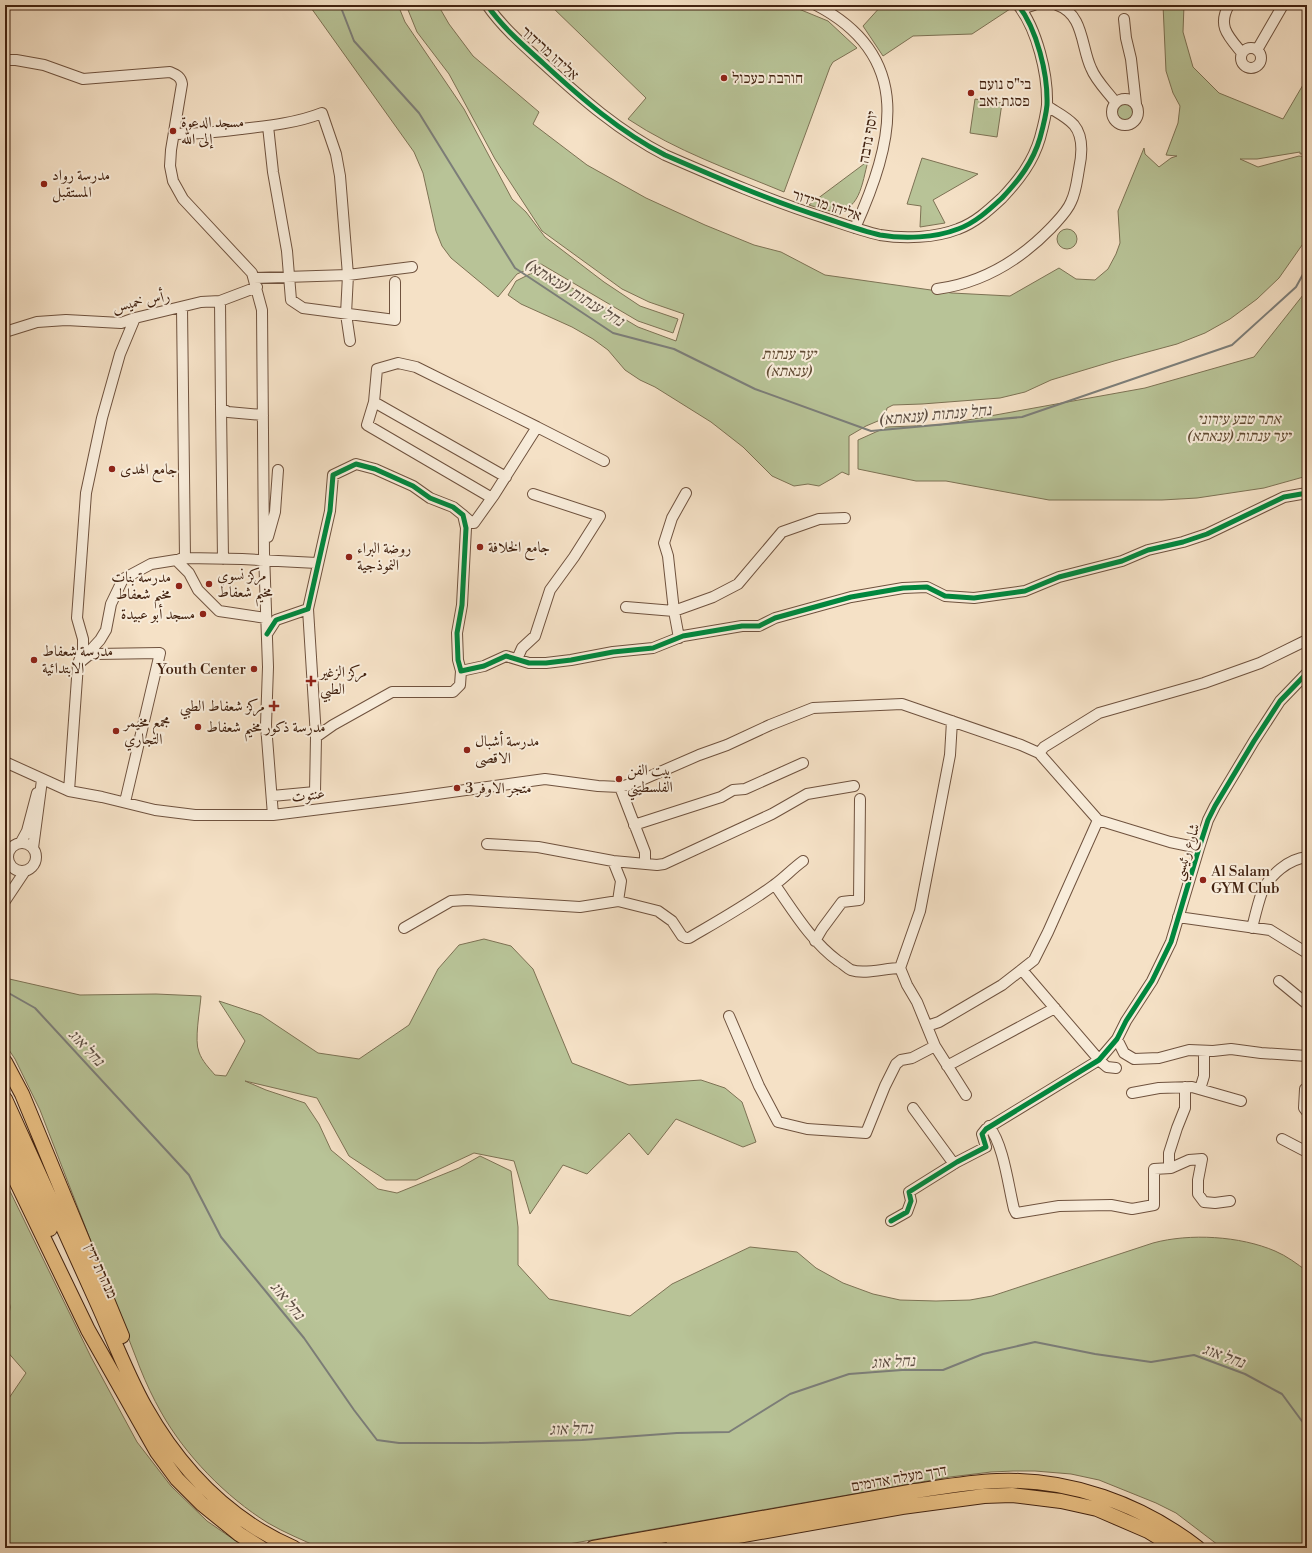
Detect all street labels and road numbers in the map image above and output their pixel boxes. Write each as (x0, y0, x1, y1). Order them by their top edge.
street label: אליהו מרידור (517, 22, 583, 85)
street label: יוסף נדבה (855, 109, 882, 165)
street label: אליהו מרידור (790, 185, 864, 226)
street label: رأس خميس (110, 285, 172, 316)
street label: عنتوت (290, 784, 326, 807)
street label: شارع رئيسي (1168, 821, 1208, 884)
street label: מנהרת ידין (80, 1241, 121, 1302)
street label: דרך מעלה אדומים (850, 1461, 949, 1496)

